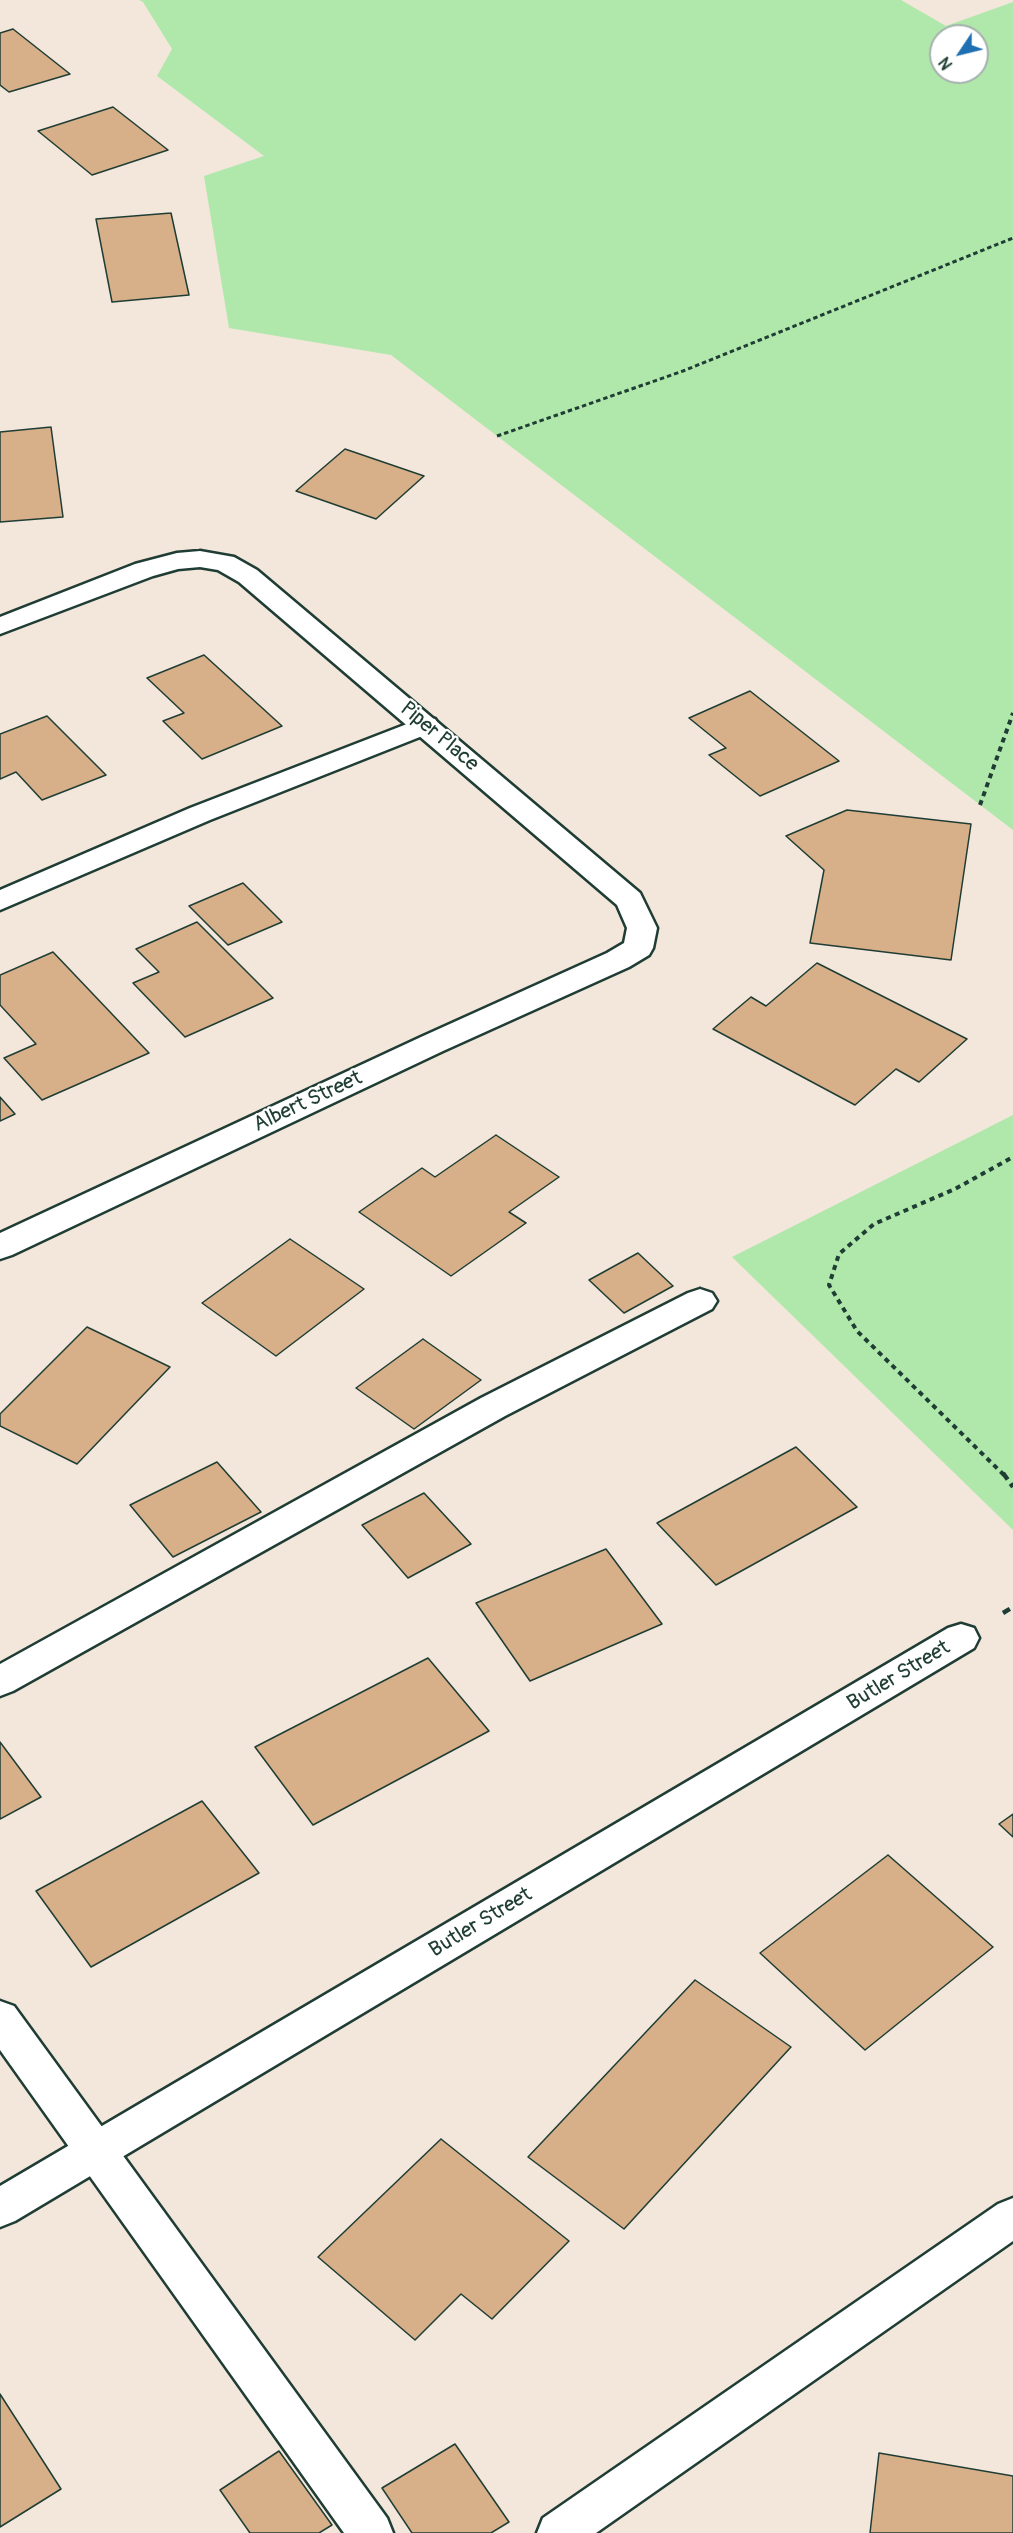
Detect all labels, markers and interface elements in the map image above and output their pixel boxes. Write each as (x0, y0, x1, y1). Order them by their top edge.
north arrow (929, 24, 989, 84)
text: N (935, 53, 957, 73)
street label: Piper Place (395, 697, 483, 777)
street label: Albert Street (250, 1066, 366, 1138)
street label: Butler Street (843, 1636, 955, 1716)
street label: Butler Street (425, 1883, 537, 1963)

